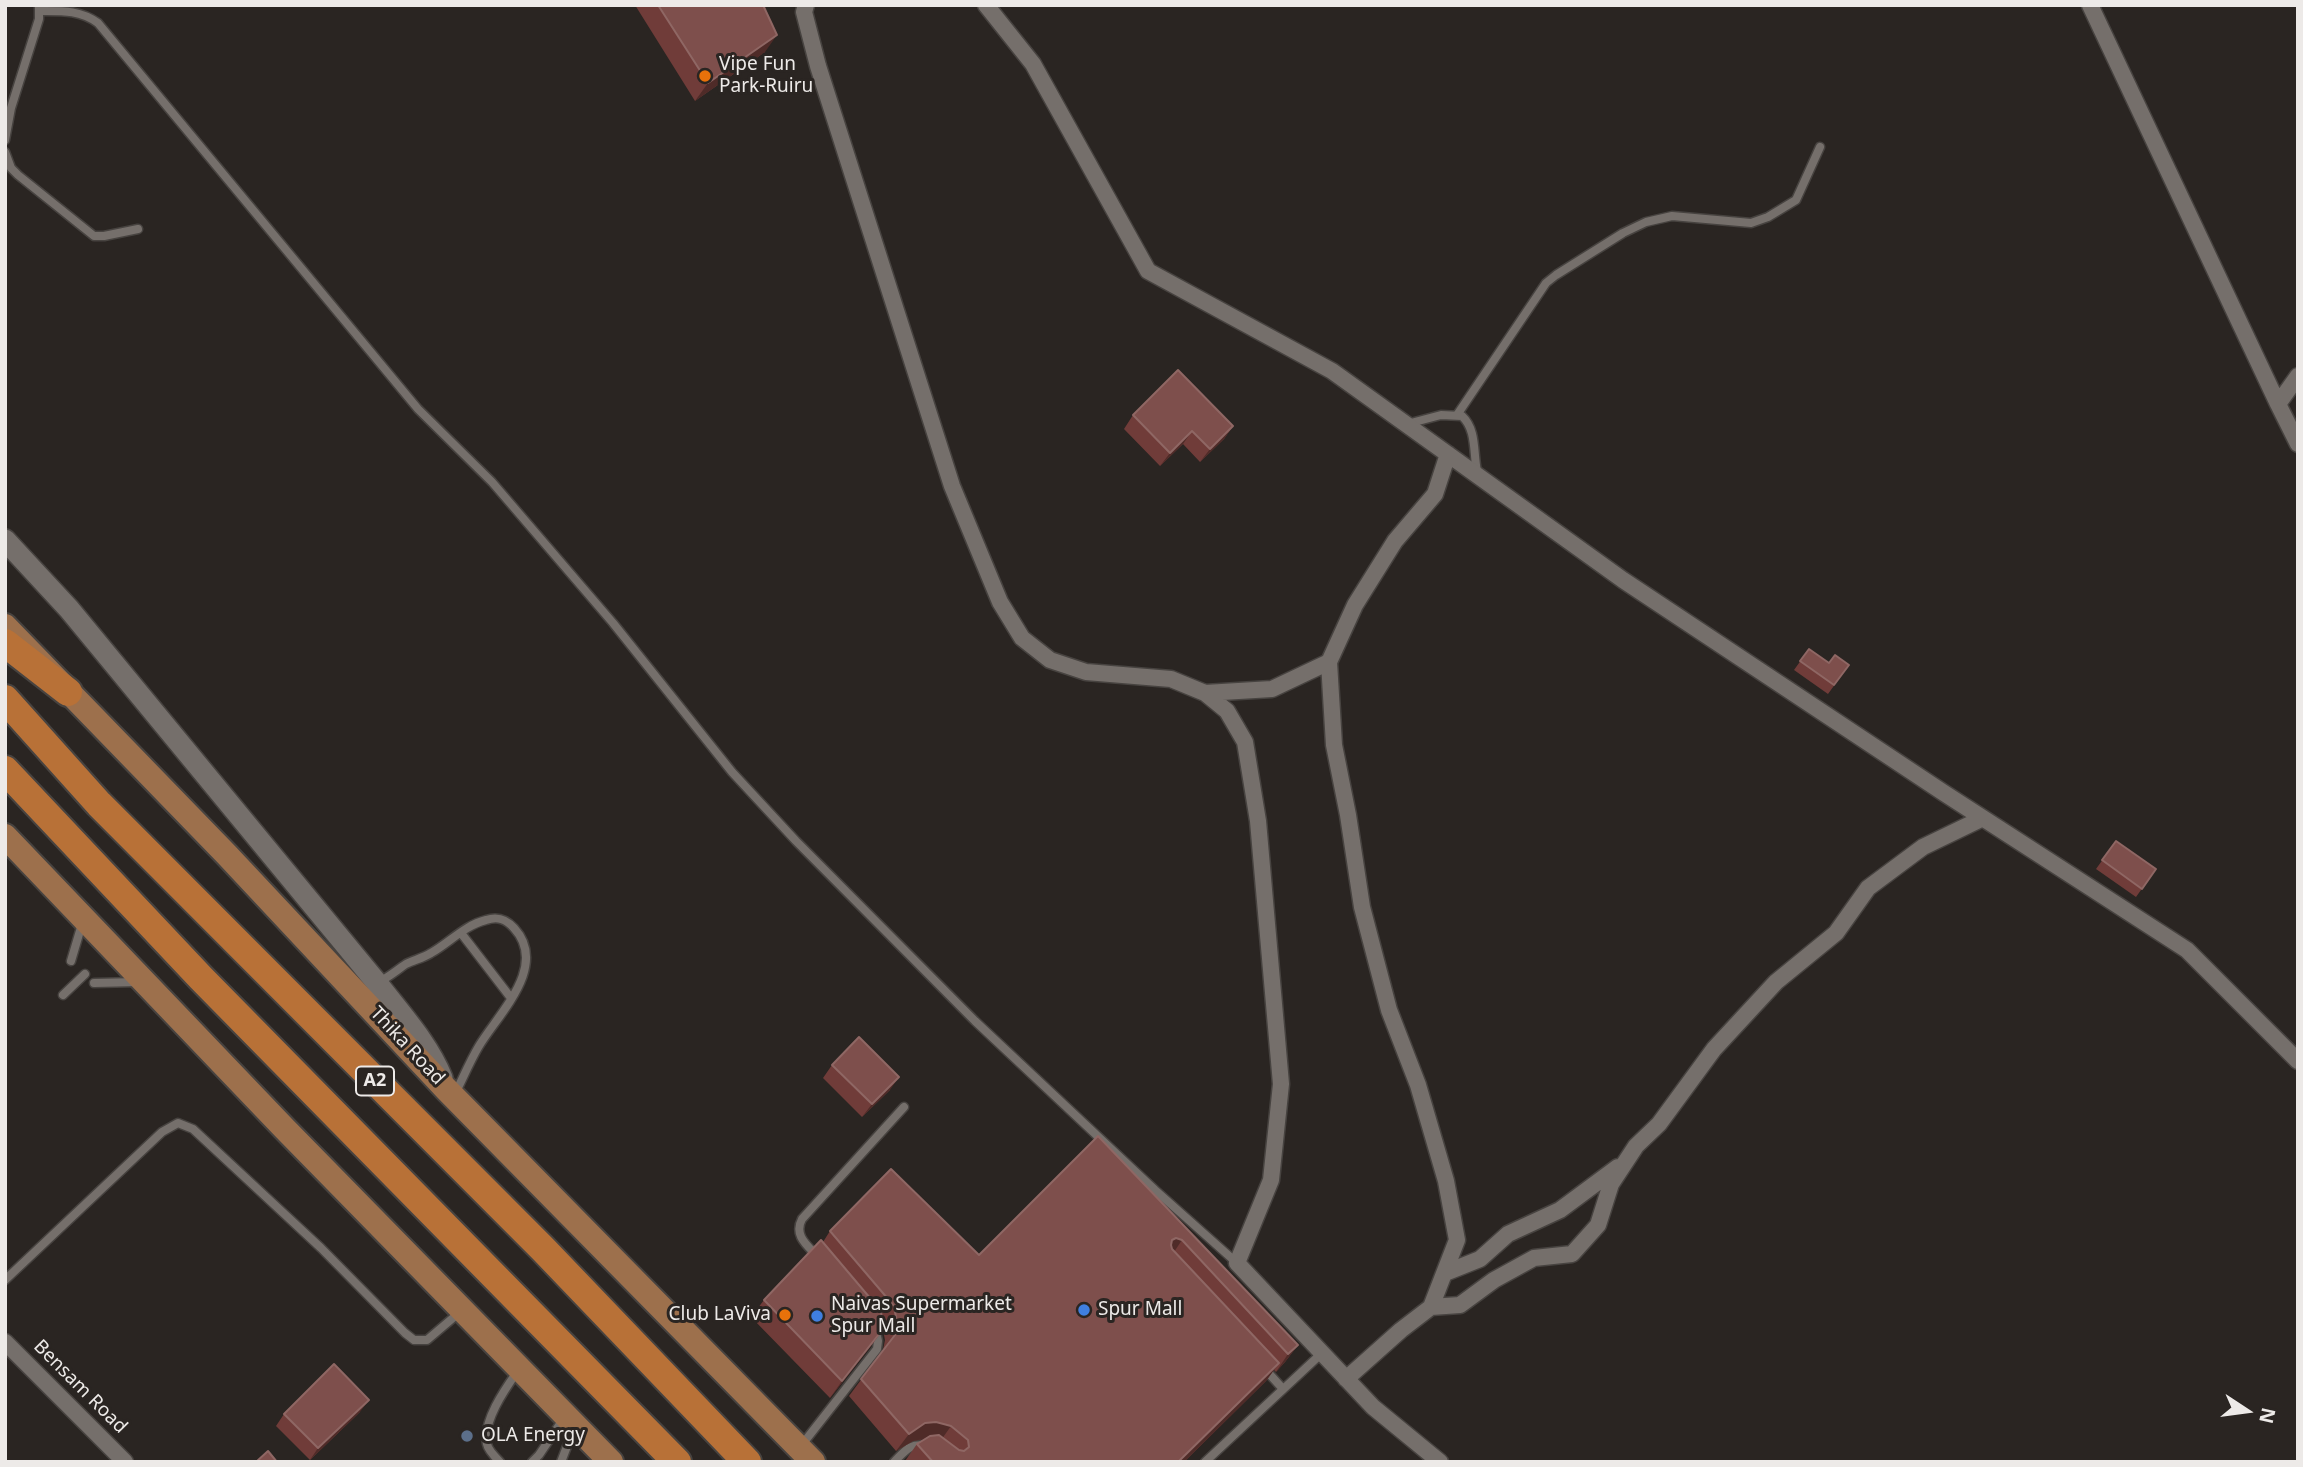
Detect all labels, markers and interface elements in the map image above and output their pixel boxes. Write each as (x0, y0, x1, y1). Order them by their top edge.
place label: Vipe Fun Park-Ruiru (719, 54, 813, 98)
marker: Vipe Fun Park-Ruiru (697, 68, 713, 84)
street label: Thika Road (365, 1002, 449, 1090)
road number: A2 (356, 1066, 394, 1096)
place label: Naivas Supermarket Spur Mall (831, 1294, 1012, 1338)
place label: Spur Mall (1098, 1299, 1182, 1321)
marker: Spur Mall (1076, 1302, 1092, 1318)
place label: Club LaViva (668, 1304, 771, 1326)
marker: Club LaViva (777, 1307, 793, 1323)
marker: Naivas Supermarket Spur Mall (809, 1308, 825, 1324)
street label: Bensam Road (28, 1335, 132, 1439)
north arrow (2212, 1376, 2282, 1446)
text: N (2253, 1405, 2282, 1426)
place label: OLA Energy (481, 1425, 585, 1447)
marker: OLA Energy (459, 1428, 475, 1444)

